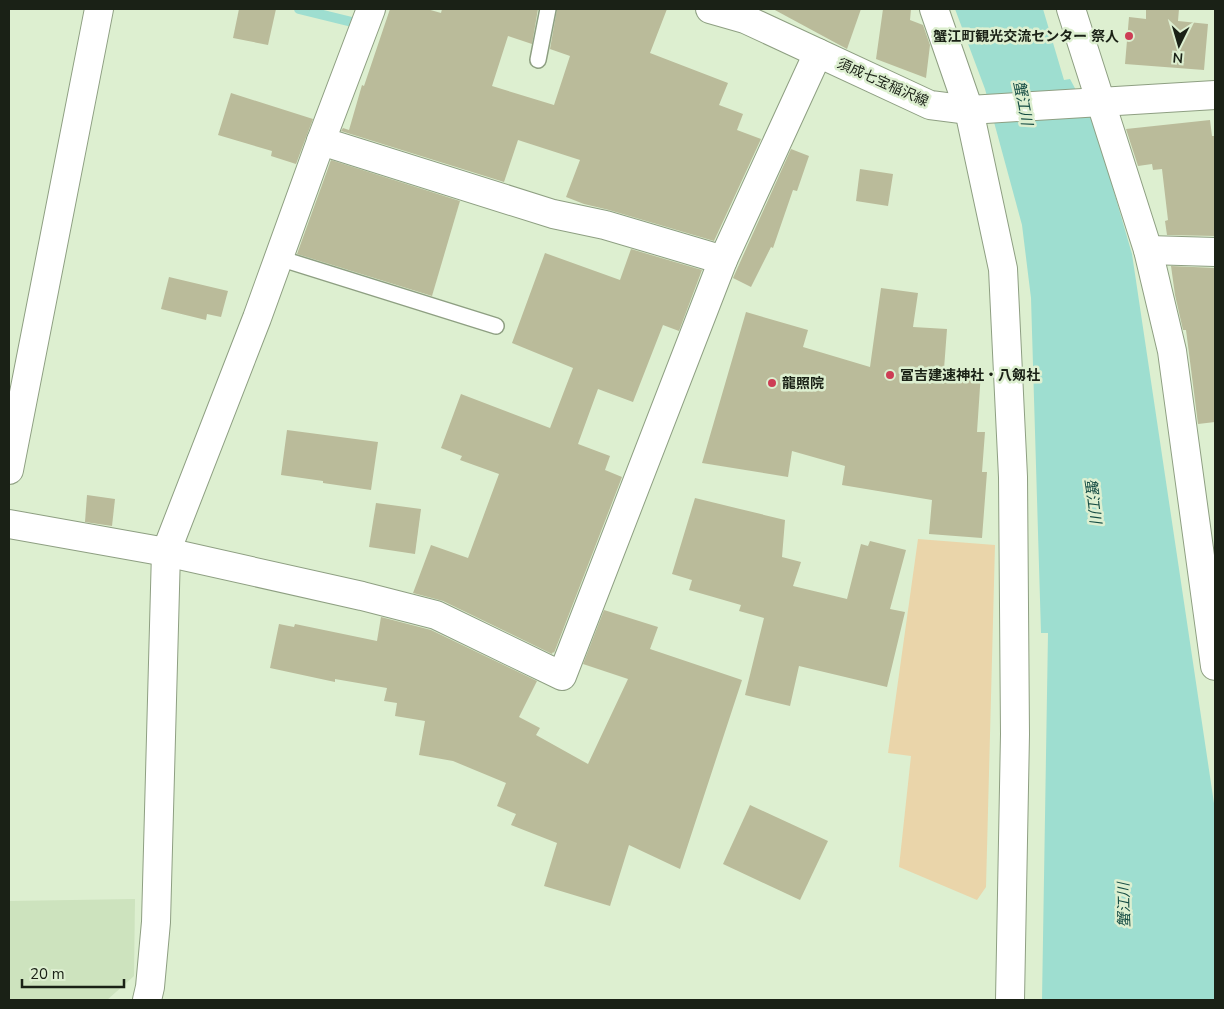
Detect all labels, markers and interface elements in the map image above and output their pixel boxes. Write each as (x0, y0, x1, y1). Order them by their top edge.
north arrow (1154, 20, 1204, 70)
place label: 蟹江町観光交流センター 祭人 (933, 27, 1119, 46)
marker: 蟹江町観光交流センター 祭人 (1123, 30, 1135, 42)
text: N (1172, 48, 1184, 67)
street label: 須成七宝稲沢線 (834, 54, 931, 111)
water label: 蟹江川 (1009, 79, 1037, 129)
place label: 冨吉建速神社・八剱社 (900, 366, 1040, 385)
marker: 冨吉建速神社・八剱社 (884, 369, 896, 381)
place label: 龍照院 (782, 374, 824, 393)
marker: 龍照院 (766, 377, 778, 389)
water label: 蟹江川 (1080, 477, 1106, 527)
water label: 蟹江川 (1114, 880, 1134, 928)
scale bar (22, 956, 125, 988)
text: 20 m (30, 964, 65, 984)

